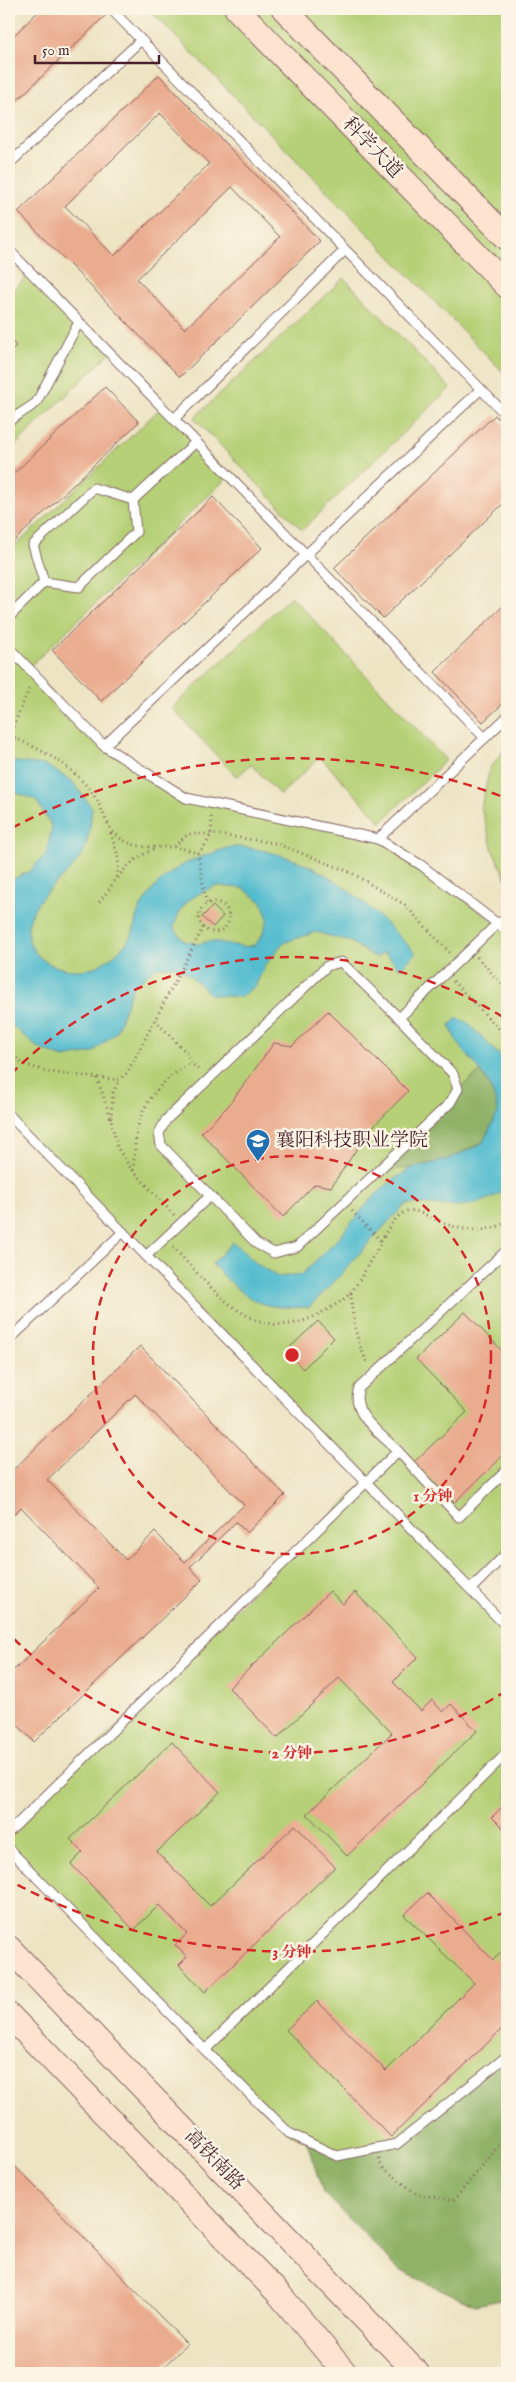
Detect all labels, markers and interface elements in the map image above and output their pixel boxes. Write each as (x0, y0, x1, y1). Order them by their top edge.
scale bar (35, 32, 159, 64)
text: 50 m (42, 41, 70, 60)
street label: 科学大道 (337, 112, 407, 184)
school or university icon: 襄阳科技职业学院 (245, 1128, 271, 1162)
place label: 襄阳科技职业学院 (276, 1129, 428, 1153)
centre of rings (283, 1346, 301, 1364)
text: 1 分钟 (414, 1487, 452, 1506)
text: 2 分钟 (272, 1744, 312, 1763)
text: 3 分钟 (273, 1943, 311, 1962)
street label: 高铁南路 (179, 2124, 249, 2196)

